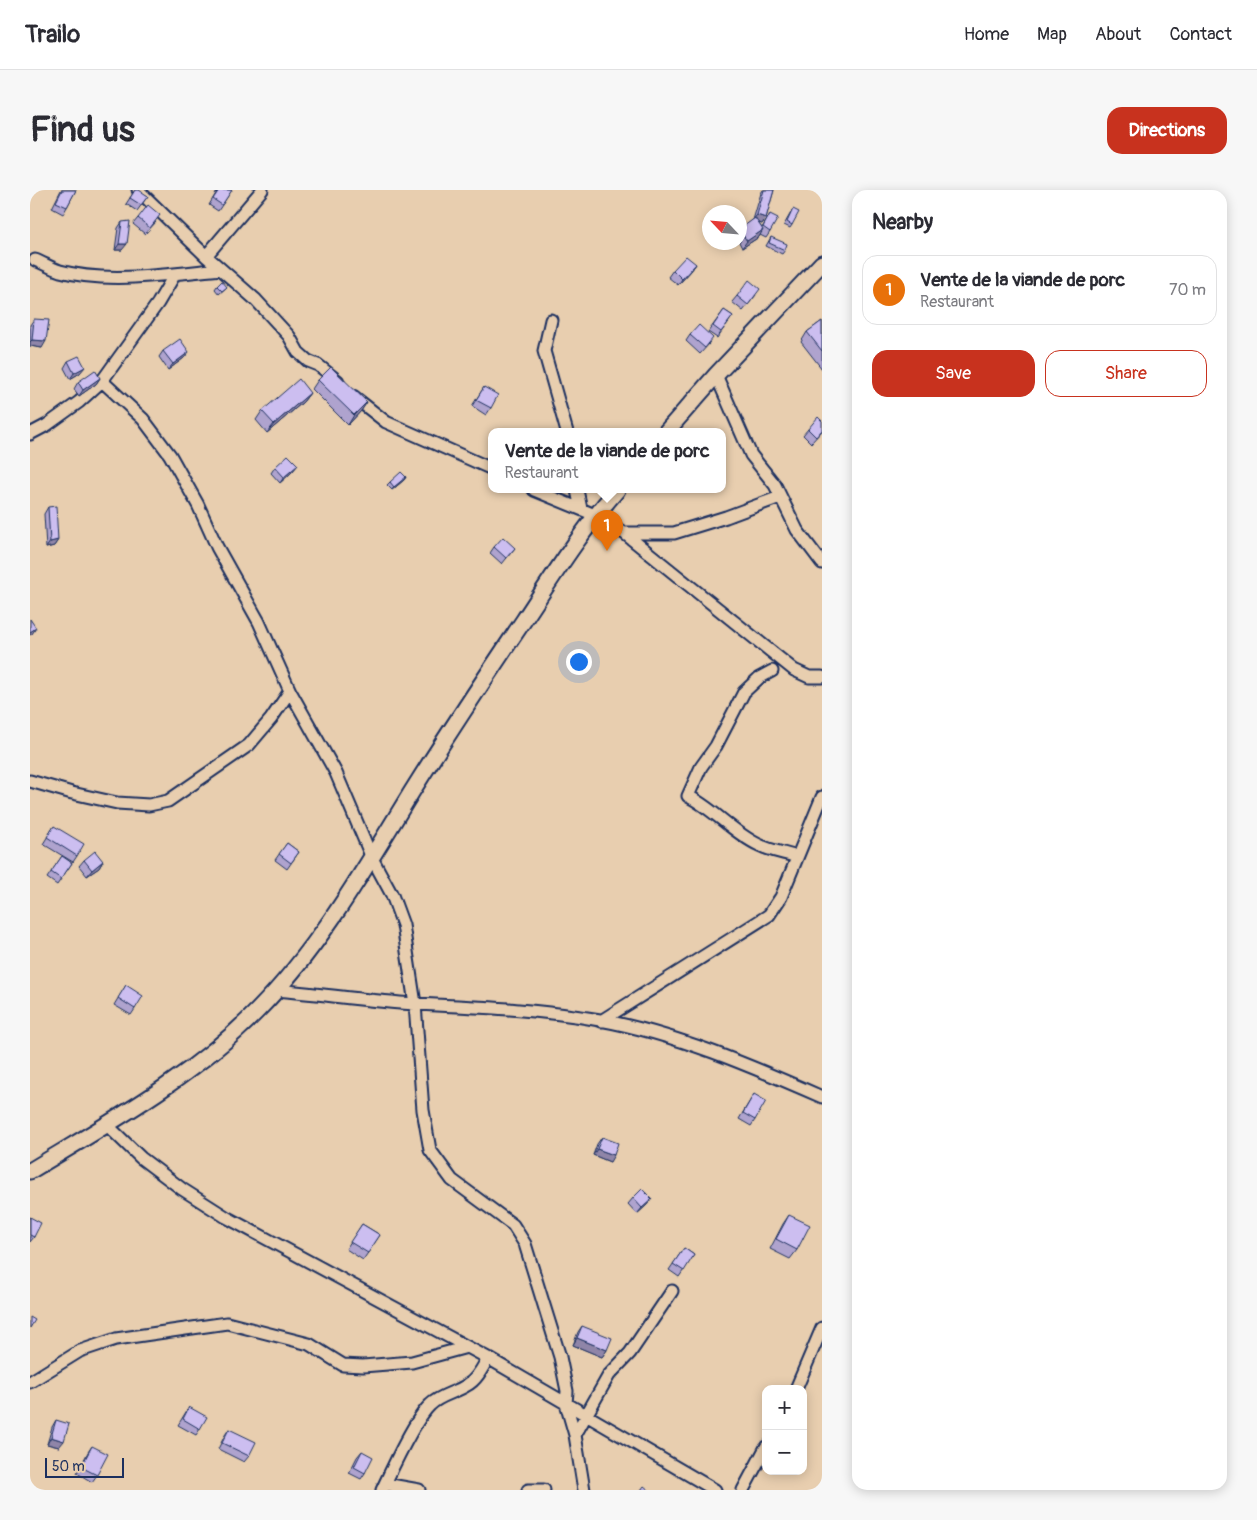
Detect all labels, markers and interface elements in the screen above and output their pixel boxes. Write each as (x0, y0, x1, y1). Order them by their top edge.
text: Trailo (25, 20, 80, 49)
text: Home (964, 23, 1009, 46)
text: Map (1037, 23, 1067, 46)
text: About (1095, 23, 1141, 46)
text: Contact (1169, 23, 1232, 46)
button: Directions (1107, 107, 1227, 154)
text: Find us (30, 108, 135, 152)
north arrow (702, 205, 747, 250)
text: Nearby (872, 209, 933, 236)
text: Vente de la viande de porc (920, 268, 1125, 292)
text: 1 (886, 280, 892, 300)
text: 70 m (1169, 280, 1206, 300)
text: Restaurant (920, 292, 994, 312)
button: Save (872, 350, 1035, 397)
button: Share (1045, 350, 1207, 397)
popup (488, 428, 726, 493)
text: Vente de la viande de porc (504, 439, 710, 463)
text: Restaurant (504, 463, 578, 483)
pin: 1 (591, 510, 623, 551)
your location (566, 649, 592, 675)
map controls (762, 1385, 807, 1475)
button: + (762, 1385, 807, 1430)
button: − (762, 1430, 807, 1475)
scale bar (45, 1455, 124, 1478)
text: 50 m (52, 1458, 85, 1475)

